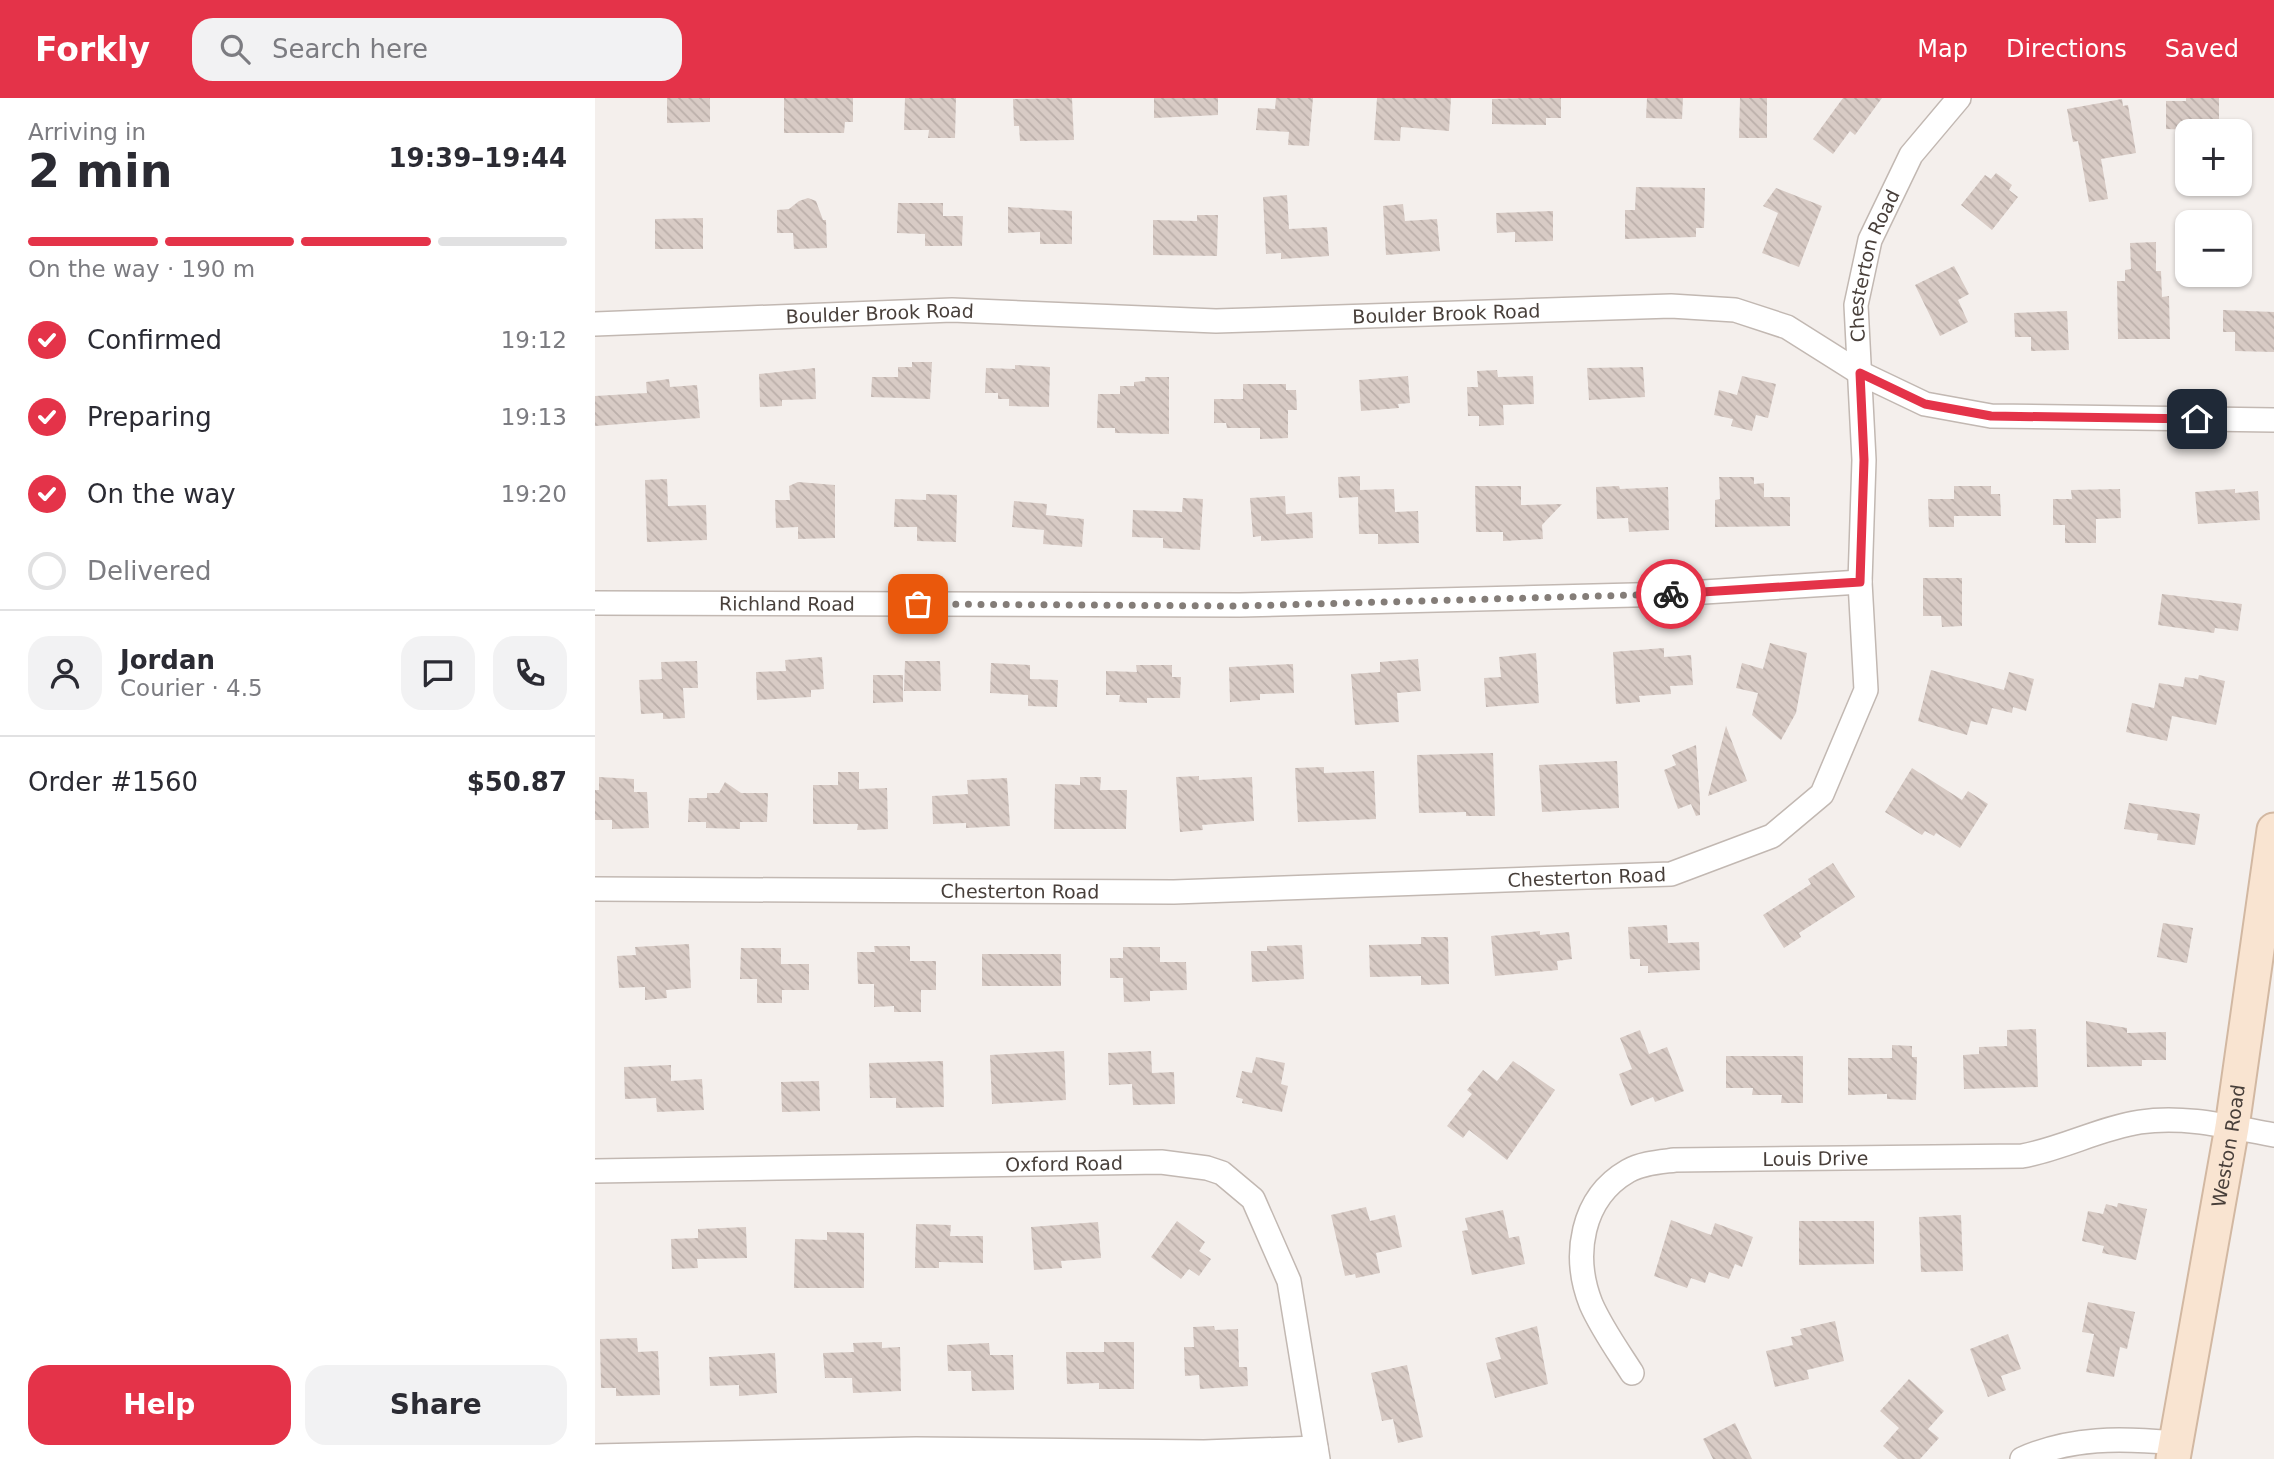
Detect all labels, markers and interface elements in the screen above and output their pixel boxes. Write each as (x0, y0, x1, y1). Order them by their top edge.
search box (192, 18, 682, 81)
text: Forkly (35, 30, 150, 69)
icon: search (216, 30, 254, 68)
text: Search here (272, 34, 428, 64)
text: Map (1917, 35, 1968, 63)
text: Directions (2006, 35, 2127, 63)
text: Saved (2165, 35, 2239, 63)
text: Arriving in (28, 119, 146, 145)
map controls (2175, 119, 2252, 287)
button: + (2175, 119, 2252, 196)
text: 19:39–19:44 (388, 143, 567, 173)
text: 2 min (28, 144, 172, 198)
street label: Chesterton Road (1845, 186, 1904, 343)
button: − (2175, 210, 2252, 287)
text: On the way · 190 m (28, 256, 255, 282)
street label: Boulder Brook Road (785, 299, 974, 328)
street label: Boulder Brook Road (1352, 299, 1541, 327)
icon: check (28, 321, 66, 359)
text: Confirmed (87, 325, 222, 355)
text: 19:12 (501, 327, 567, 353)
pin (2167, 389, 2227, 449)
icon: check (28, 398, 66, 436)
icon: home (2178, 400, 2216, 438)
text: Preparing (87, 402, 212, 432)
text: 19:13 (501, 404, 567, 430)
icon: check (28, 475, 66, 513)
text: On the way (87, 479, 236, 509)
text: 19:20 (501, 481, 567, 507)
text: Delivered (87, 556, 211, 586)
courier (1636, 559, 1706, 629)
pin (888, 574, 948, 634)
icon: bike (1652, 575, 1690, 613)
icon: bag (899, 585, 937, 623)
street label: Richland Road (719, 592, 855, 615)
button: person (28, 636, 102, 710)
button: chat (401, 636, 475, 710)
button: phone (493, 636, 567, 710)
text: Jordan (120, 645, 215, 675)
text: Courier · 4.5 (120, 675, 263, 701)
text: Order #1560 (28, 767, 198, 797)
text: $50.87 (467, 767, 567, 797)
street label: Chesterton Road (1507, 863, 1666, 891)
street label: Chesterton Road (941, 880, 1099, 903)
street label: Weston Road (2207, 1083, 2249, 1209)
street label: Louis Drive (1762, 1147, 1868, 1170)
street label: Oxford Road (1005, 1152, 1123, 1175)
button: Help (28, 1365, 291, 1445)
button: Share (305, 1365, 567, 1445)

